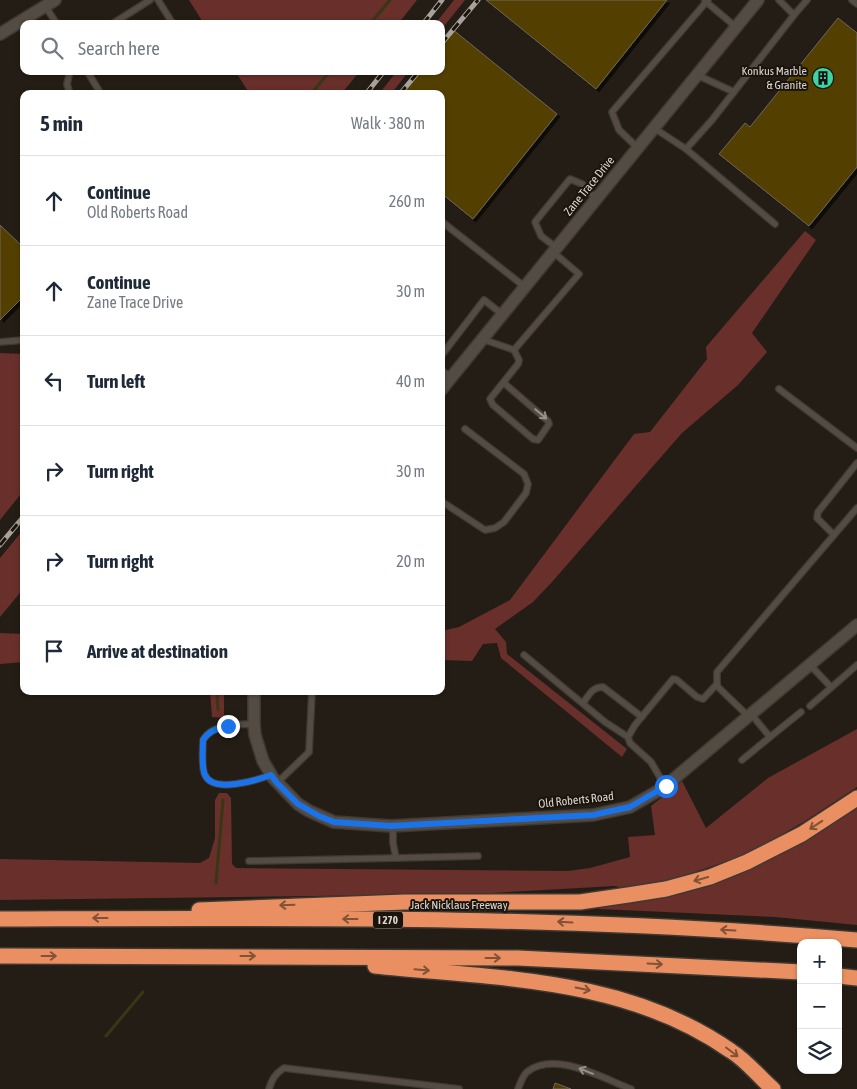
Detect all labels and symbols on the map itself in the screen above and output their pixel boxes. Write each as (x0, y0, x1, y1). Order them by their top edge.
place label: Konkus Marble & Granite (742, 64, 807, 92)
building icon: Konkus Marble & Granite (811, 66, 835, 90)
street label: Zane Trace Drive (561, 154, 617, 218)
one-way arrow (534, 409, 547, 420)
route end (217, 715, 240, 738)
route start (655, 775, 678, 798)
street label: Old Roberts Road (538, 789, 614, 811)
one-way arrow (810, 820, 824, 830)
one-way arrow (694, 875, 710, 884)
street label: Jack Nicklaus Freeway (410, 898, 508, 912)
one-way arrow (279, 901, 295, 910)
road number: I 270 (373, 912, 403, 928)
one-way arrow (93, 913, 109, 923)
one-way arrow (343, 914, 359, 924)
one-way arrow (558, 918, 574, 927)
one-way arrow (720, 926, 736, 935)
one-way arrow (40, 951, 56, 961)
one-way arrow (240, 951, 256, 961)
one-way arrow (484, 953, 500, 963)
one-way arrow (647, 960, 663, 969)
one-way arrow (414, 965, 430, 975)
one-way arrow (575, 985, 591, 995)
one-way arrow (725, 1046, 738, 1057)
one-way arrow (579, 1066, 594, 1075)

